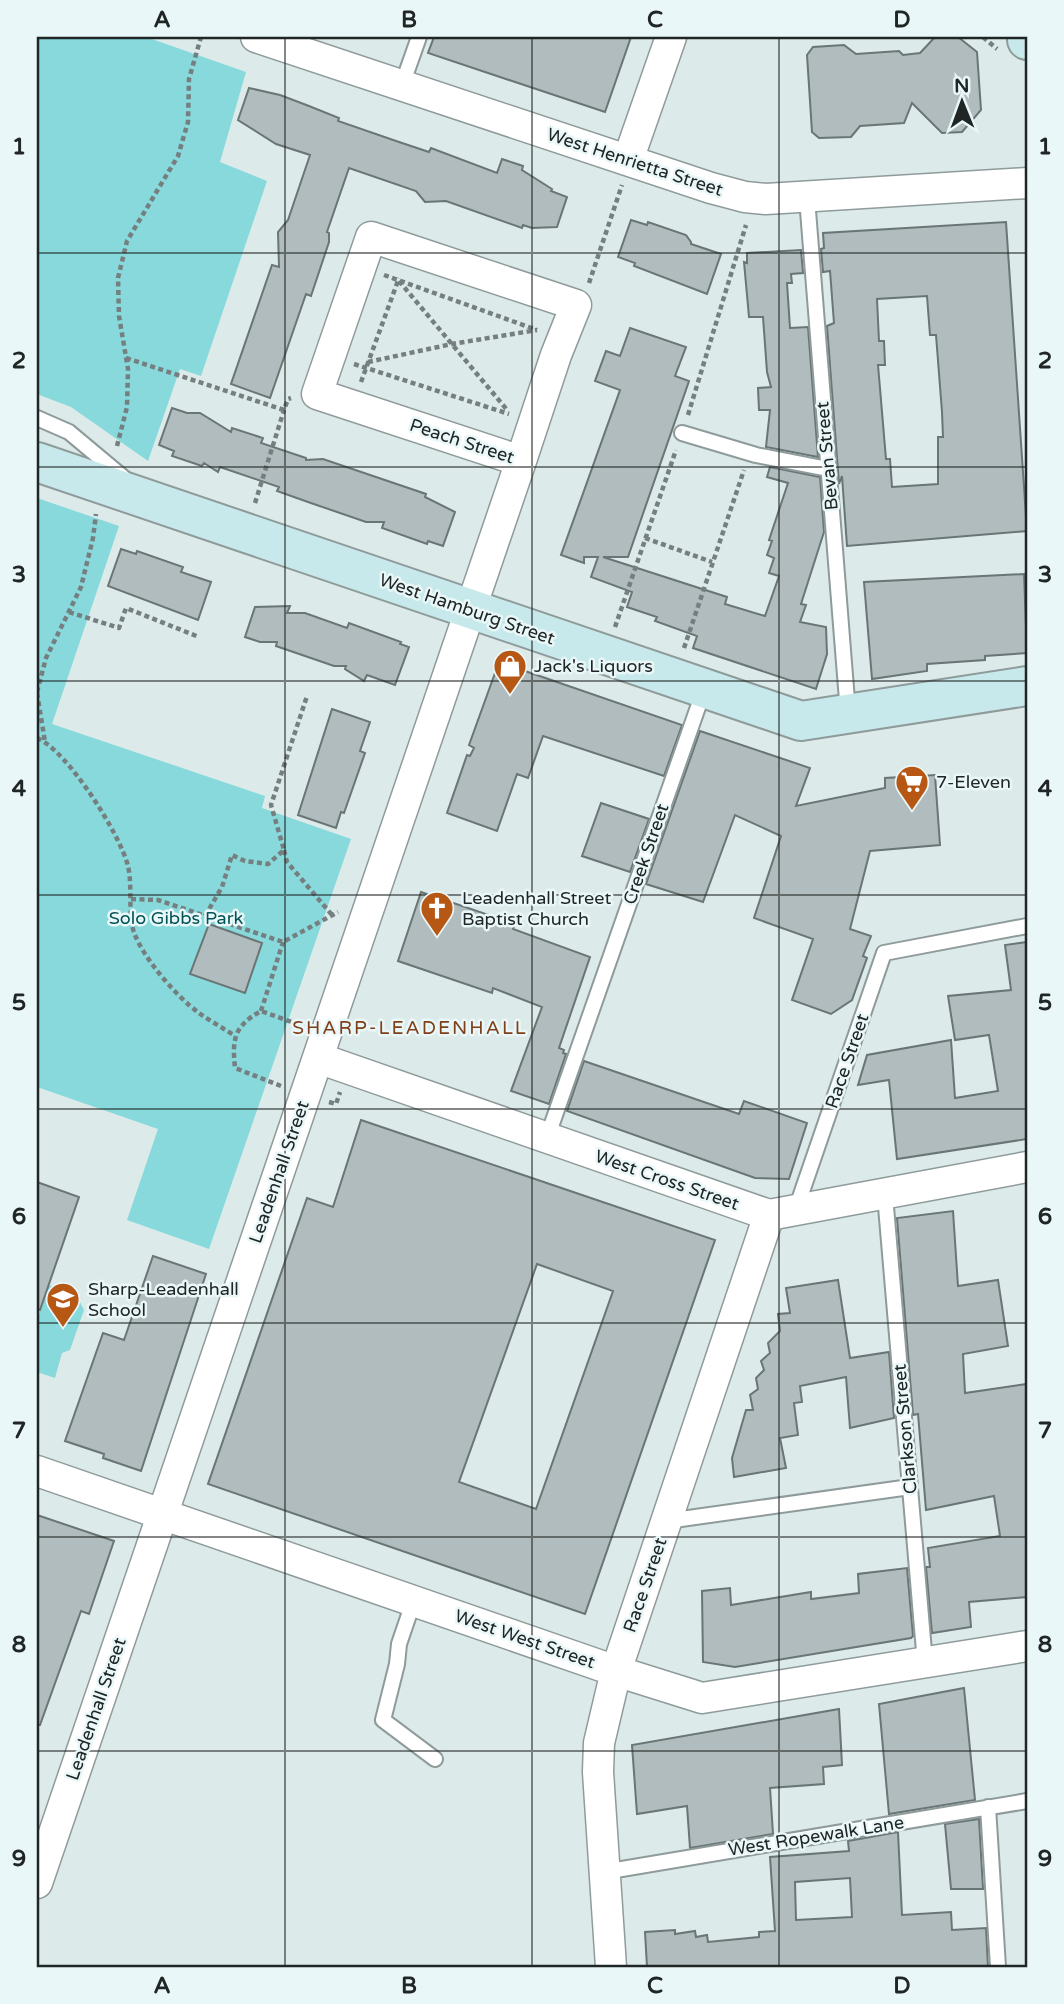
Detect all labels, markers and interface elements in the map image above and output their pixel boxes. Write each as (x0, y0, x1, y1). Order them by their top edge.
text: A (153, 6, 171, 34)
text: B (401, 6, 417, 34)
text: C (647, 6, 663, 34)
text: D (893, 6, 911, 34)
north arrow (928, 66, 998, 136)
text: N (954, 75, 970, 97)
street label: West Henrietta Street (544, 123, 726, 201)
text: 1 (12, 133, 26, 161)
text: 1 (1038, 133, 1052, 161)
text: 2 (12, 347, 26, 375)
text: 2 (1038, 347, 1052, 375)
street label: Bevan Street (811, 401, 843, 511)
street label: Peach Street (407, 414, 517, 468)
text: 3 (12, 561, 26, 589)
text: 3 (1038, 561, 1052, 589)
street label: West Hamburg Street (376, 569, 558, 649)
shop icon: Jack's Liquors (491, 647, 529, 696)
place label: Jack's Liquors (534, 655, 653, 677)
supermarket icon: 7-Eleven (893, 763, 931, 812)
place label: 7-Eleven (936, 771, 1011, 793)
text: 4 (12, 775, 27, 803)
text: 4 (1038, 775, 1053, 803)
street label: Creek Street (618, 801, 674, 907)
place label: Leadenhall Street Baptist Church (462, 887, 611, 930)
church icon: Leadenhall Street Baptist Church (418, 889, 456, 938)
park label: Solo Gibbs Park (109, 907, 244, 929)
text: 5 (12, 989, 26, 1017)
text: 5 (1038, 989, 1052, 1017)
street label: Race Street (821, 1011, 874, 1111)
district label: SHARP-LEADENHALL (292, 1017, 528, 1039)
street label: Leadenhall Street (244, 1098, 314, 1246)
street label: West Cross Street (592, 1145, 742, 1215)
text: 6 (12, 1203, 26, 1231)
text: 6 (1038, 1203, 1052, 1231)
place label: Sharp-Leadenhall School (88, 1278, 239, 1321)
school or university icon: Sharp-Leadenhall School (44, 1280, 82, 1329)
street label: Clarkson Street (888, 1363, 922, 1495)
text: 7 (12, 1417, 26, 1445)
text: 7 (1038, 1417, 1052, 1445)
street label: Race Street (619, 1535, 672, 1635)
street label: West West Street (452, 1605, 598, 1673)
text: 8 (12, 1631, 26, 1659)
text: 8 (1038, 1631, 1052, 1659)
street label: Leadenhall Street (61, 1635, 131, 1783)
street label: West Ropewalk Lane (726, 1811, 906, 1861)
text: 9 (12, 1845, 26, 1873)
text: 9 (1038, 1845, 1052, 1873)
text: A (153, 1972, 171, 2000)
text: B (401, 1972, 417, 2000)
text: C (647, 1972, 663, 2000)
text: D (893, 1972, 911, 2000)

